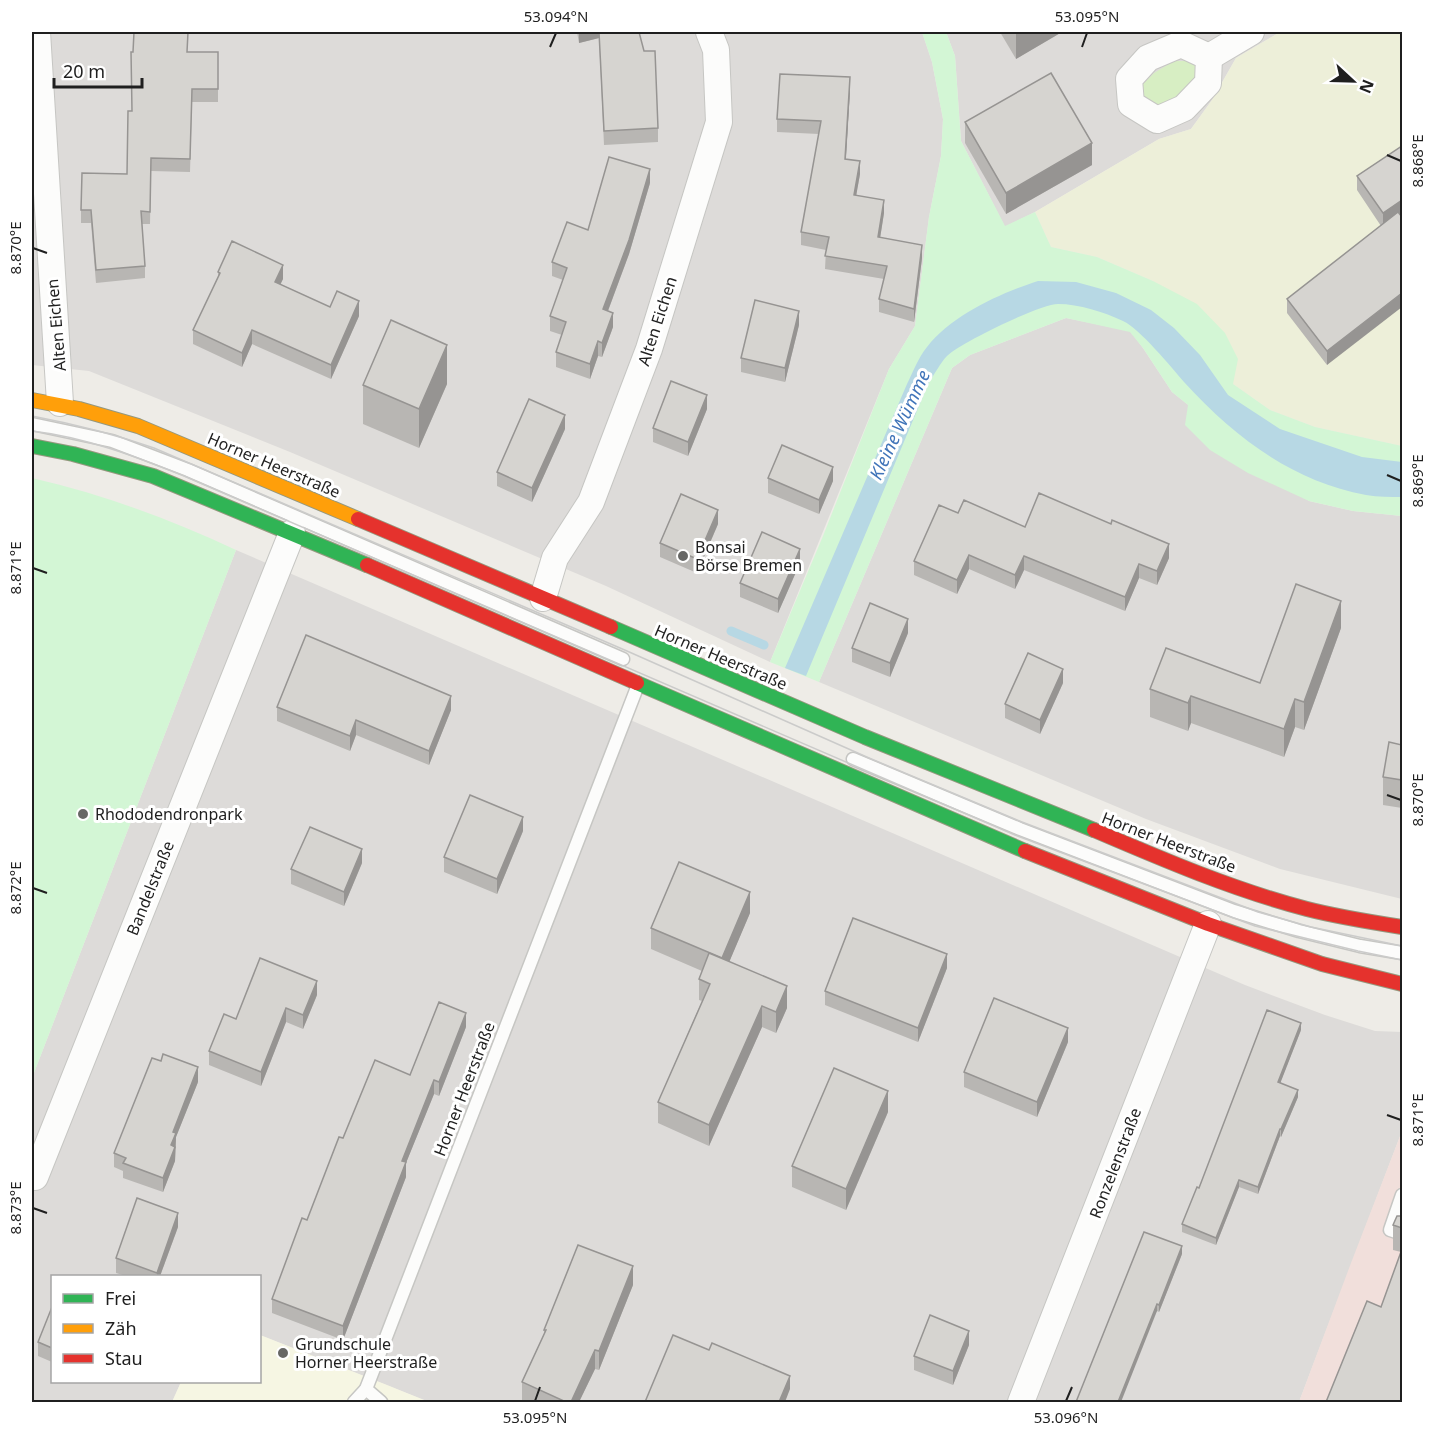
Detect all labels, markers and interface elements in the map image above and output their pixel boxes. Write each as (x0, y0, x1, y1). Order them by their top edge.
text: 53.094°N (524, 6, 588, 26)
text: 53.095°N (1055, 6, 1119, 26)
scale bar (54, 51, 142, 89)
north arrow (1323, 51, 1383, 111)
text: 20 m (63, 59, 105, 83)
text: N (1354, 76, 1380, 97)
text: 8.868°E (1407, 134, 1427, 188)
text: 8.870°E (5, 221, 25, 275)
street label: Alten Eichen (632, 274, 682, 368)
street label: Alten Eichen (41, 278, 71, 372)
water label: Kleine Wümme (863, 366, 935, 483)
street label: Horner Heerstraße (204, 427, 344, 503)
text: 8.869°E (1407, 454, 1427, 508)
place label: Bonsai Börse Bremen (695, 536, 802, 576)
text: 8.871°E (5, 541, 25, 595)
marker: Bonsai Börse Bremen (676, 549, 690, 563)
street label: Horner Heerstraße (651, 619, 791, 695)
text: 8.870°E (1407, 773, 1427, 827)
place label: Rhododendronpark (95, 803, 243, 825)
street label: Horner Heerstraße (1099, 806, 1239, 878)
marker: Rhododendronpark (76, 807, 90, 821)
street label: Bandelstraße (121, 837, 179, 939)
text: 8.872°E (5, 861, 25, 915)
street label: Horner Heerstraße (428, 1019, 500, 1159)
text: 8.871°E (1407, 1093, 1427, 1147)
street label: Ronzelenstraße (1084, 1104, 1146, 1222)
text: 8.873°E (5, 1181, 25, 1235)
legend (51, 1275, 261, 1383)
text: Frei (105, 1286, 136, 1310)
text: Zäh (105, 1316, 137, 1340)
place label: Grundschule Horner Heerstraße (295, 1333, 437, 1373)
text: Stau (105, 1346, 143, 1370)
marker: Grundschule Horner Heerstraße (276, 1346, 290, 1360)
text: 53.095°N (503, 1407, 567, 1427)
text: 53.096°N (1034, 1407, 1098, 1427)

